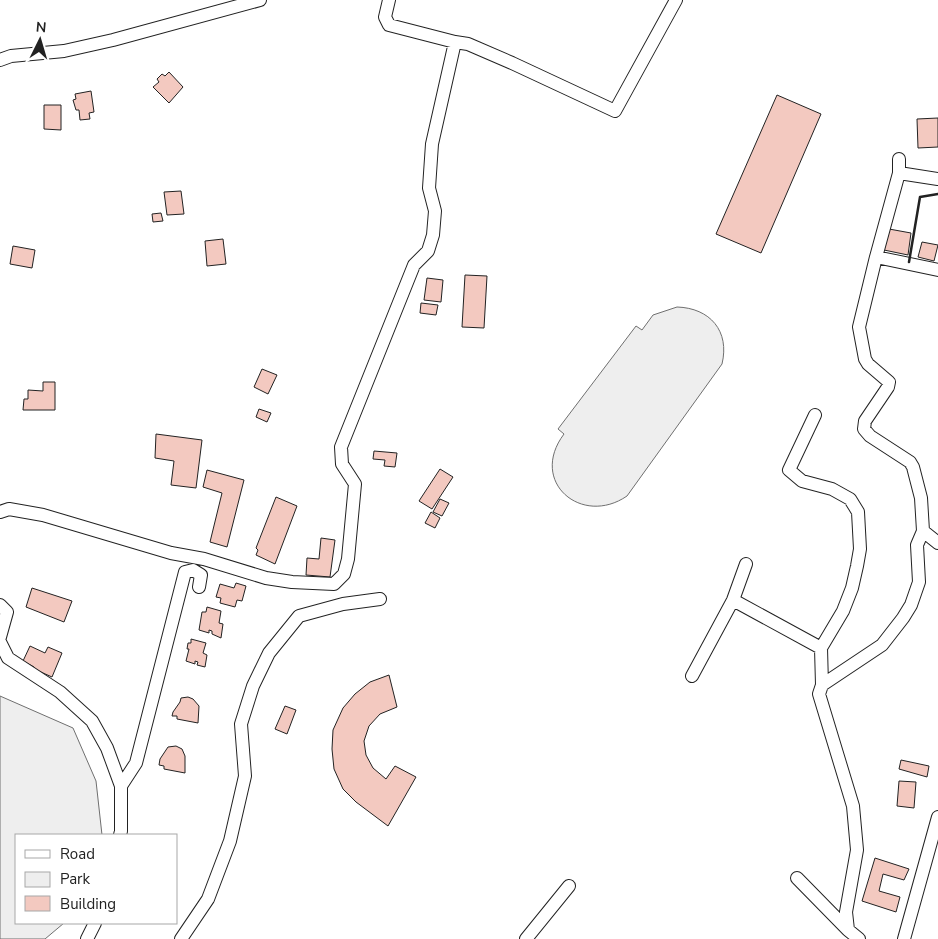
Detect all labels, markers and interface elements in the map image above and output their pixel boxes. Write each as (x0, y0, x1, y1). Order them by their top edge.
north arrow (15, 15, 65, 65)
text: N (35, 18, 47, 37)
legend (15, 834, 178, 924)
text: Road (60, 844, 95, 864)
text: Park (60, 869, 90, 889)
text: Building (60, 894, 116, 914)

